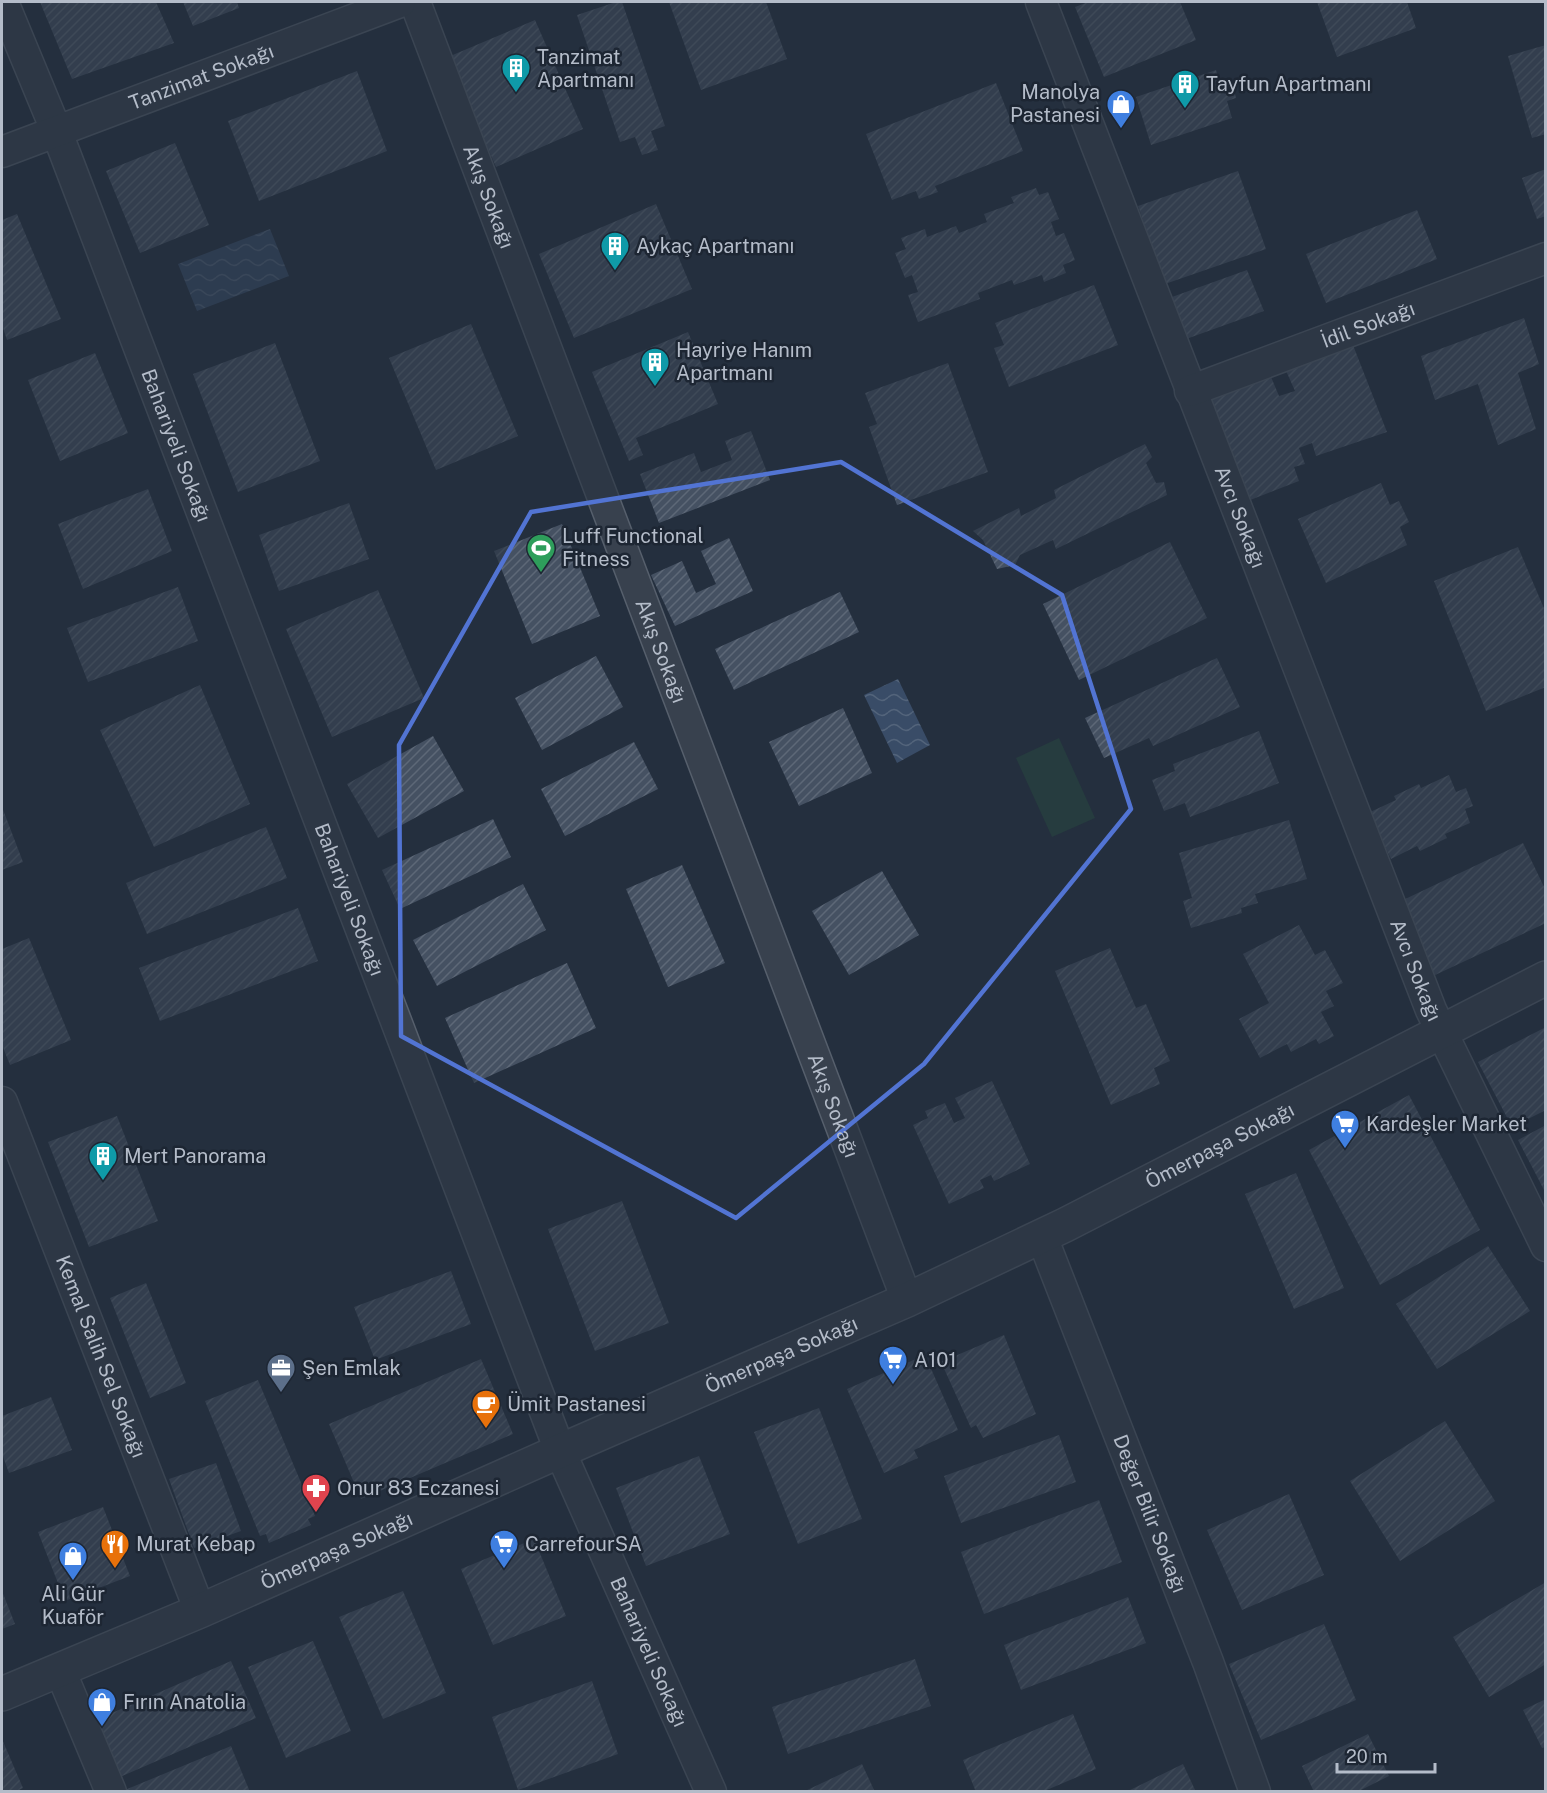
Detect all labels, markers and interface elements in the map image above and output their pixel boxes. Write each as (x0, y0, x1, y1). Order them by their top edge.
street label: Tanzimat Sokağı (126, 39, 277, 115)
place label: Tanzimat Apartmanı (537, 45, 634, 92)
building icon: Tanzimat Apartmanı (500, 52, 532, 94)
building icon: Tayfun Apartmanı (1169, 68, 1201, 110)
place label: Tayfun Apartmanı (1206, 72, 1371, 96)
place label: Manolya Pastanesi (1010, 80, 1100, 127)
shop icon: Manolya Pastanesi (1105, 88, 1137, 130)
street label: Akış Sokağı (458, 141, 519, 252)
building icon: Aykaç Apartmanı (599, 230, 631, 272)
place label: Aykaç Apartmanı (636, 234, 794, 258)
street label: İdil Sokağı (1318, 296, 1418, 353)
place label: Hayriye Hanım Apartmanı (676, 338, 812, 385)
building icon: Hayriye Hanım Apartmanı (639, 346, 671, 388)
street label: Bahariyeli Sokağı (136, 366, 216, 525)
street label: Avcı Sokağı (1210, 462, 1271, 571)
place label: Luff Functional Fitness (562, 524, 703, 571)
sports icon: Luff Functional Fitness (525, 532, 557, 574)
street label: Akış Sokağı (630, 596, 692, 706)
street label: Bahariyeli Sokağı (310, 820, 390, 979)
street label: Avcı Sokağı (1385, 916, 1447, 1025)
street label: Akış Sokağı (803, 1050, 864, 1161)
street label: Ömerpaşa Sokağı (1141, 1097, 1298, 1194)
supermarket icon: Kardeşler Market (1329, 1108, 1361, 1150)
place label: Kardeşler Market (1366, 1112, 1527, 1136)
building icon: Mert Panorama (87, 1140, 119, 1182)
place label: Mert Panorama (124, 1144, 266, 1168)
street label: Kemal Salih Sel Sokağı (51, 1252, 151, 1461)
street label: Ömerpaşa Sokağı (701, 1311, 861, 1398)
supermarket icon: A101 (877, 1344, 909, 1386)
place label: A101 (914, 1348, 957, 1372)
office icon: Şen Emlak (265, 1352, 297, 1394)
place label: Şen Emlak (302, 1356, 401, 1380)
cafe icon: Ümit Pastanesi (470, 1388, 502, 1430)
place label: Ümit Pastanesi (507, 1391, 646, 1416)
street label: Değer Bilir Sokağı (1108, 1431, 1192, 1596)
pharmacy icon: Onur 83 Eczanesi (300, 1472, 332, 1514)
place label: Onur 83 Eczanesi (337, 1476, 499, 1500)
street label: Ömerpaşa Sokağı (256, 1506, 416, 1595)
restaurant icon: Murat Kebap (99, 1528, 131, 1570)
supermarket icon: CarrefourSA (488, 1528, 520, 1570)
place label: Murat Kebap (136, 1532, 255, 1556)
place label: CarrefourSA (525, 1532, 642, 1556)
shop icon: Ali Gür Kuaför (57, 1540, 89, 1582)
street label: Bahariyeli Sokağı (605, 1573, 693, 1730)
place label: Ali Gür Kuaför (41, 1582, 105, 1629)
shop icon: Fırın Anatolia (86, 1686, 118, 1728)
place label: Fırın Anatolia (123, 1690, 246, 1714)
scale bar (1337, 1736, 1434, 1774)
text: 20 m (1346, 1746, 1388, 1767)

